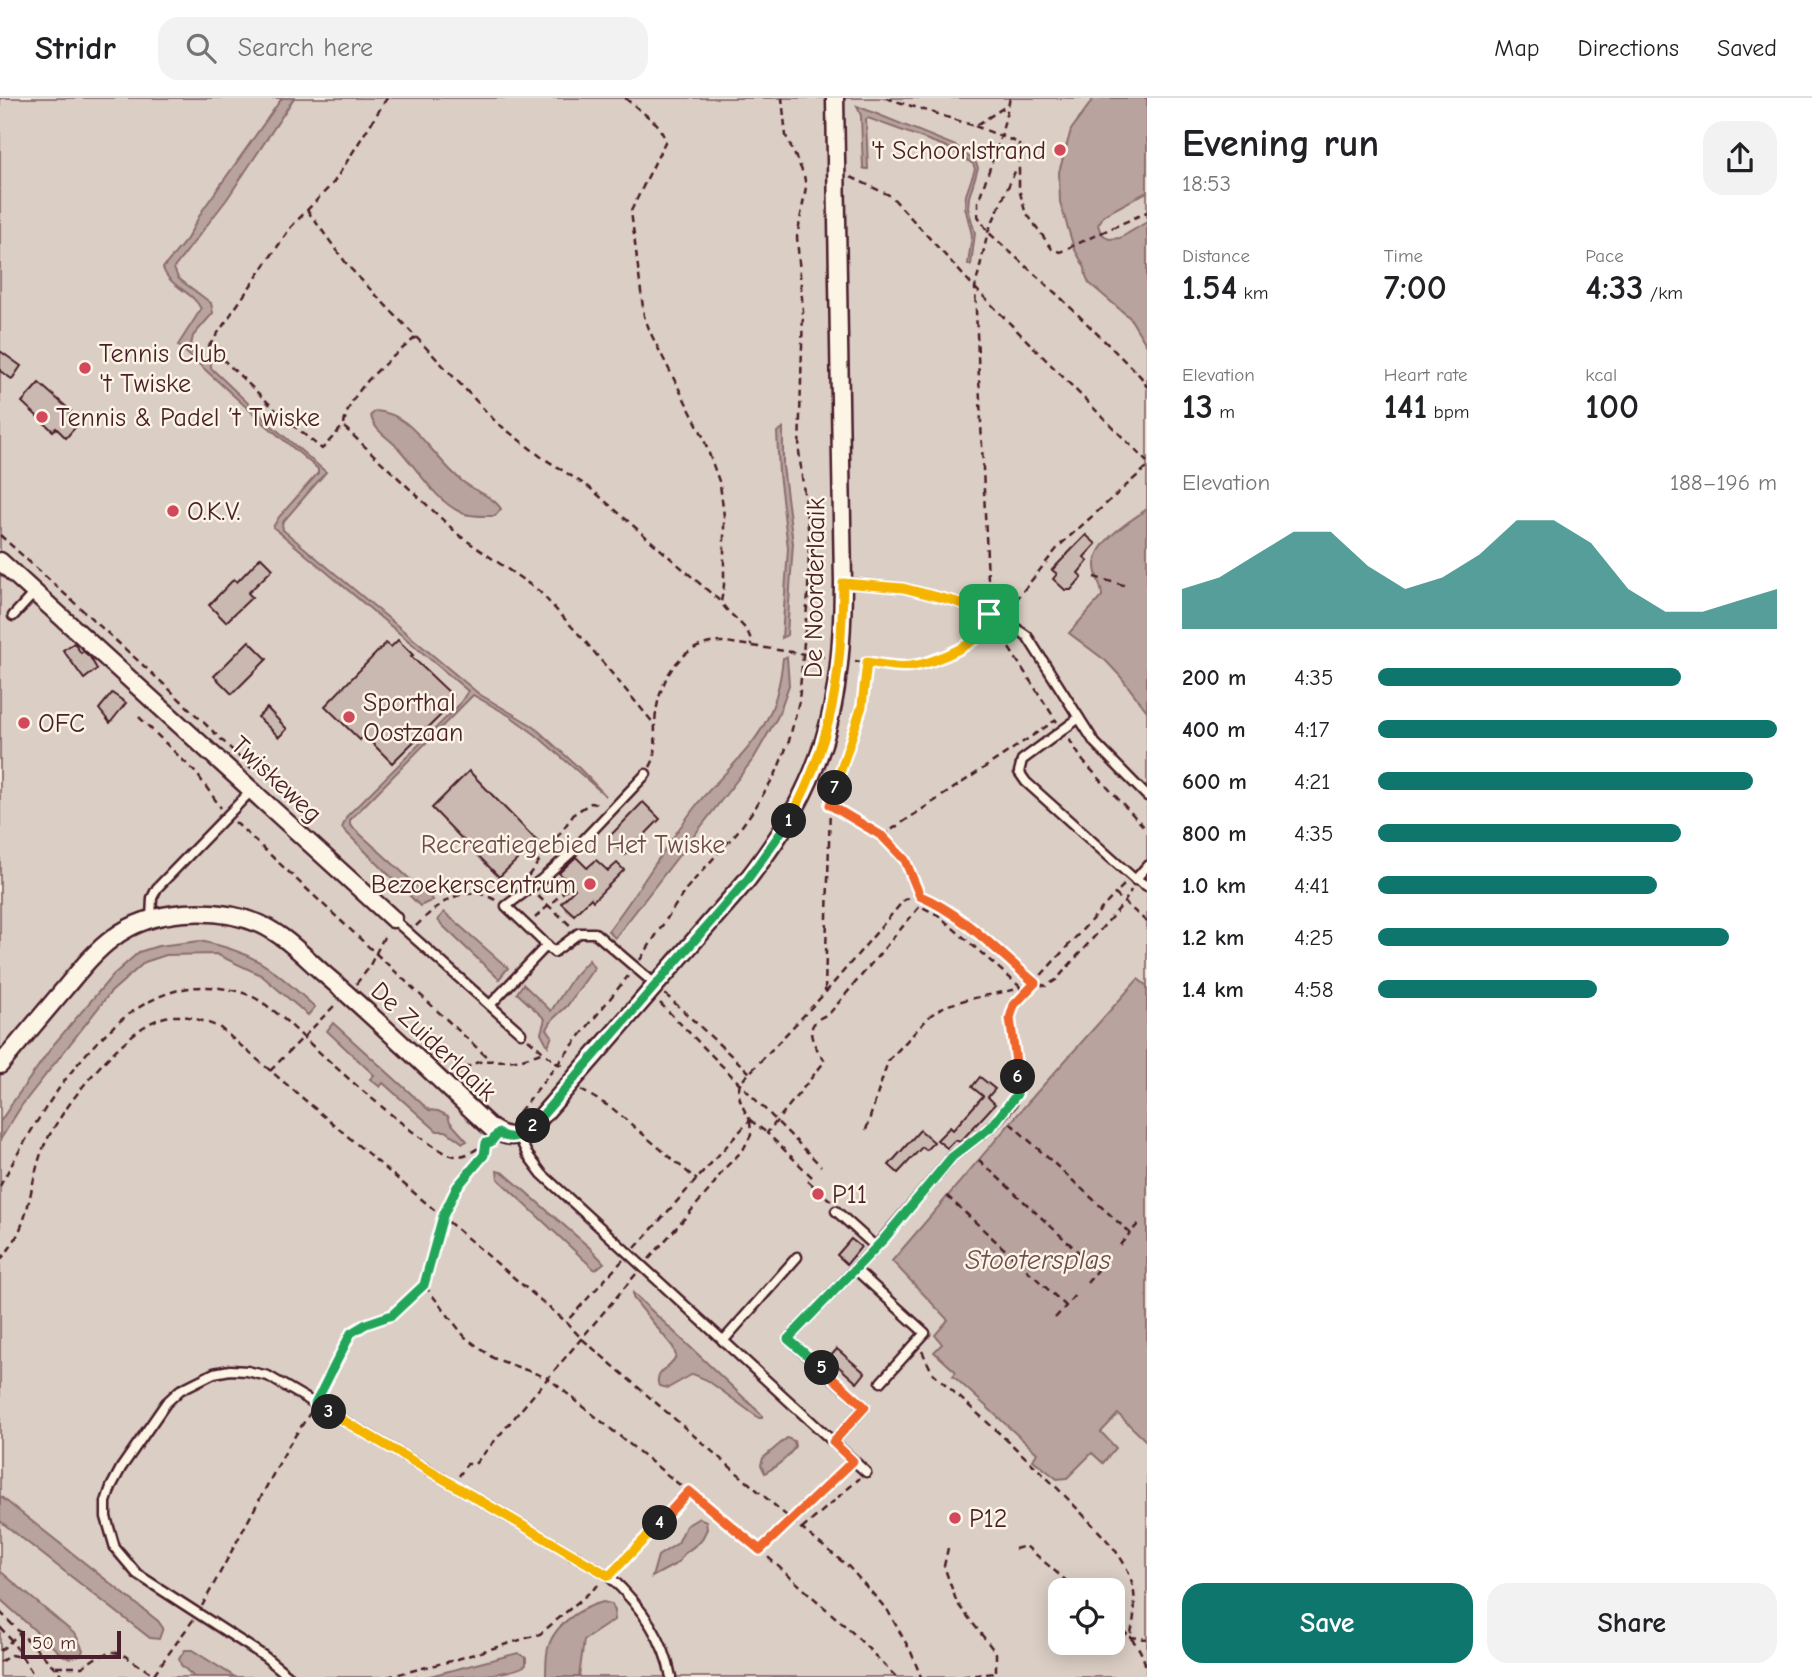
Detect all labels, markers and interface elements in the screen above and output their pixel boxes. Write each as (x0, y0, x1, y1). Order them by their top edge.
search box (158, 17, 648, 80)
text: Stridr (35, 29, 116, 67)
icon: search (182, 29, 220, 67)
text: Search here (238, 33, 373, 63)
text: Map (1494, 34, 1540, 62)
text: Directions (1578, 34, 1679, 62)
text: Saved (1717, 34, 1777, 62)
button: share (1703, 121, 1777, 195)
text: Evening run (1182, 122, 1379, 166)
place label: 't Schoorlstrand (871, 136, 1046, 166)
marker: 't Schoorlstrand (1052, 142, 1068, 158)
text: 18:53 (1182, 170, 1231, 197)
text: Distance (1182, 245, 1250, 267)
text: Time (1384, 245, 1423, 267)
text: Pace (1585, 245, 1624, 267)
text: 1.54 (1182, 267, 1237, 308)
text: 7:00 (1384, 267, 1447, 308)
text: 4:33 (1585, 267, 1644, 308)
text: km (1237, 282, 1268, 304)
text: /km (1644, 282, 1683, 304)
place label: Tennis Club 't Twiske (99, 339, 227, 399)
marker: Tennis Club 't Twiske (77, 360, 93, 376)
text: Elevation (1182, 364, 1255, 386)
text: Heart rate (1384, 364, 1467, 386)
text: kcal (1585, 364, 1617, 386)
text: 13 (1182, 386, 1213, 427)
text: 141 (1384, 386, 1427, 427)
text: 100 (1585, 386, 1639, 427)
text: m (1213, 401, 1235, 423)
text: bpm (1427, 401, 1470, 423)
place label: Tennis & Padel ’t Twiske (56, 403, 320, 433)
marker: Tennis & Padel ’t Twiske (34, 409, 50, 425)
text: Elevation (1182, 469, 1270, 496)
text: 188–196 m (1670, 469, 1777, 496)
place label: O.K.V. (187, 497, 241, 527)
street label: De Noorderlaaik (798, 497, 832, 678)
marker: O.K.V. (165, 503, 181, 519)
pin (959, 584, 1019, 644)
icon: arrive (970, 595, 1008, 633)
text: 200 m (1182, 664, 1246, 691)
text: 4:35 (1294, 664, 1333, 691)
place label: Sporthal Oostzaan (363, 688, 463, 748)
place label: OFC (38, 709, 85, 739)
marker: Sporthal Oostzaan (341, 709, 357, 725)
marker: OFC (16, 715, 32, 731)
text: 400 m (1182, 716, 1246, 743)
text: 4:17 (1294, 716, 1329, 743)
street label: Twiskeweg (225, 730, 328, 829)
text: 600 m (1182, 768, 1247, 795)
text: 4:21 (1294, 768, 1330, 795)
pin: 7 (818, 770, 852, 806)
text: 7 (830, 776, 839, 798)
pin: 1 (772, 804, 806, 838)
text: 1 (785, 809, 792, 831)
text: 800 m (1182, 820, 1247, 847)
text: 4:35 (1294, 820, 1333, 847)
park label: Recreatiegebied Het Twiske (421, 830, 725, 860)
place label: Bezoekerscentrum (371, 870, 576, 900)
text: 1.0 km (1182, 872, 1246, 899)
text: 4:41 (1294, 872, 1330, 899)
marker: Bezoekerscentrum (582, 876, 598, 892)
text: 1.2 km (1182, 924, 1244, 951)
text: 4:25 (1294, 924, 1334, 951)
street label: De Zuiderlaaik (364, 976, 503, 1108)
text: 1.4 km (1182, 976, 1244, 1003)
text: 4:58 (1294, 976, 1334, 1003)
pin: 6 (1000, 1060, 1036, 1094)
text: 6 (1013, 1065, 1022, 1087)
pin: 2 (516, 1108, 550, 1144)
text: 2 (528, 1114, 537, 1136)
place label: P11 (832, 1180, 867, 1210)
marker: P11 (810, 1186, 826, 1202)
water label: Stootersplas (965, 1244, 1111, 1276)
pin: 5 (804, 1350, 840, 1386)
text: 5 (816, 1356, 827, 1378)
pin: 3 (312, 1394, 346, 1430)
text: 3 (324, 1400, 333, 1422)
place label: P12 (969, 1504, 1007, 1534)
pin: 4 (642, 1506, 678, 1540)
marker: P12 (947, 1510, 963, 1526)
text: 4 (655, 1511, 664, 1533)
map controls (1048, 1578, 1125, 1655)
button: locate (1048, 1578, 1125, 1655)
button: Save (1182, 1583, 1473, 1663)
button: Share (1487, 1583, 1777, 1663)
scale bar (21, 1628, 121, 1660)
text: 50 m (32, 1632, 76, 1654)

